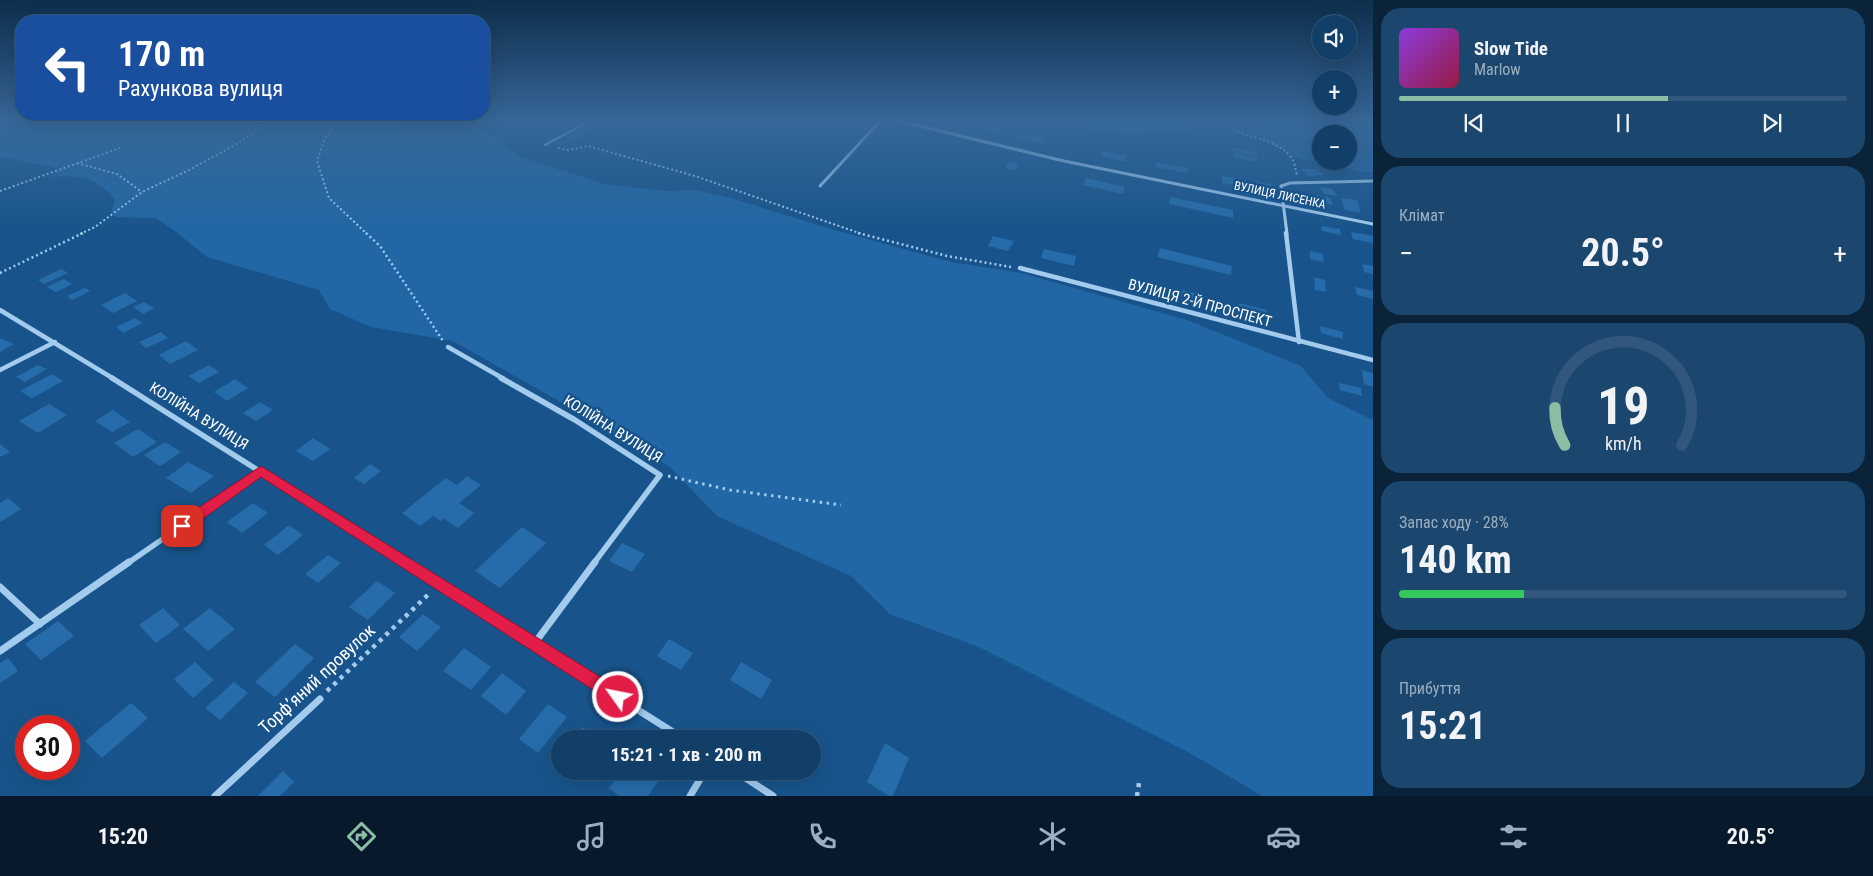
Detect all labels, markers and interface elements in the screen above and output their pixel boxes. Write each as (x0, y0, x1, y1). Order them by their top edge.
map controls (1312, 15, 1357, 170)
button: sound (1312, 15, 1357, 60)
text: 170 m (118, 34, 205, 75)
icon: left (35, 35, 100, 100)
text: Slow Tide (1474, 37, 1548, 60)
text: Marlow (1474, 60, 1521, 79)
button: + (1312, 70, 1357, 115)
text: Рахункова вулиця (118, 76, 283, 101)
icon: previous (1460, 109, 1488, 137)
icon: pause (1609, 109, 1637, 137)
icon: next (1758, 109, 1786, 137)
button: − (1312, 125, 1357, 170)
street label: ВУЛИЦЯ ЛИСЕНКА (1233, 178, 1327, 212)
text: Клімат (1399, 206, 1444, 225)
text: 20.5° (1581, 231, 1665, 275)
text: − (1399, 237, 1413, 270)
text: + (1833, 237, 1847, 270)
street label: ВУЛИЦЯ 2-Й ПРОСПЕКТ (1126, 275, 1274, 331)
text: 19 (1597, 376, 1649, 437)
street label: КОЛІЙНА ВУЛИЦЯ (146, 378, 252, 454)
street label: КОЛІЙНА ВУЛИЦЯ (560, 391, 666, 467)
text: km/h (1605, 433, 1641, 454)
pin (161, 505, 203, 547)
icon: arrive (168, 512, 196, 540)
text: Запас ходу · 28% (1399, 513, 1509, 532)
text: 140 km (1399, 538, 1512, 582)
street label: Торфʼяний провулок (254, 619, 379, 738)
position arrow (591, 670, 643, 722)
text: Прибуття (1399, 679, 1461, 698)
text: 15:21 (1399, 704, 1486, 748)
speed limit sign: 30 (15, 715, 80, 780)
text: 15:21 · 1 хв · 200 m (610, 743, 762, 766)
icon: directions (344, 819, 379, 854)
icon: music (574, 819, 609, 854)
icon: phone (805, 819, 840, 854)
icon: climate (1035, 819, 1070, 854)
icon: car (1266, 819, 1301, 854)
icon: filters (1496, 819, 1531, 854)
text: 15:20 (98, 824, 148, 849)
text: 20.5° (1727, 824, 1775, 849)

